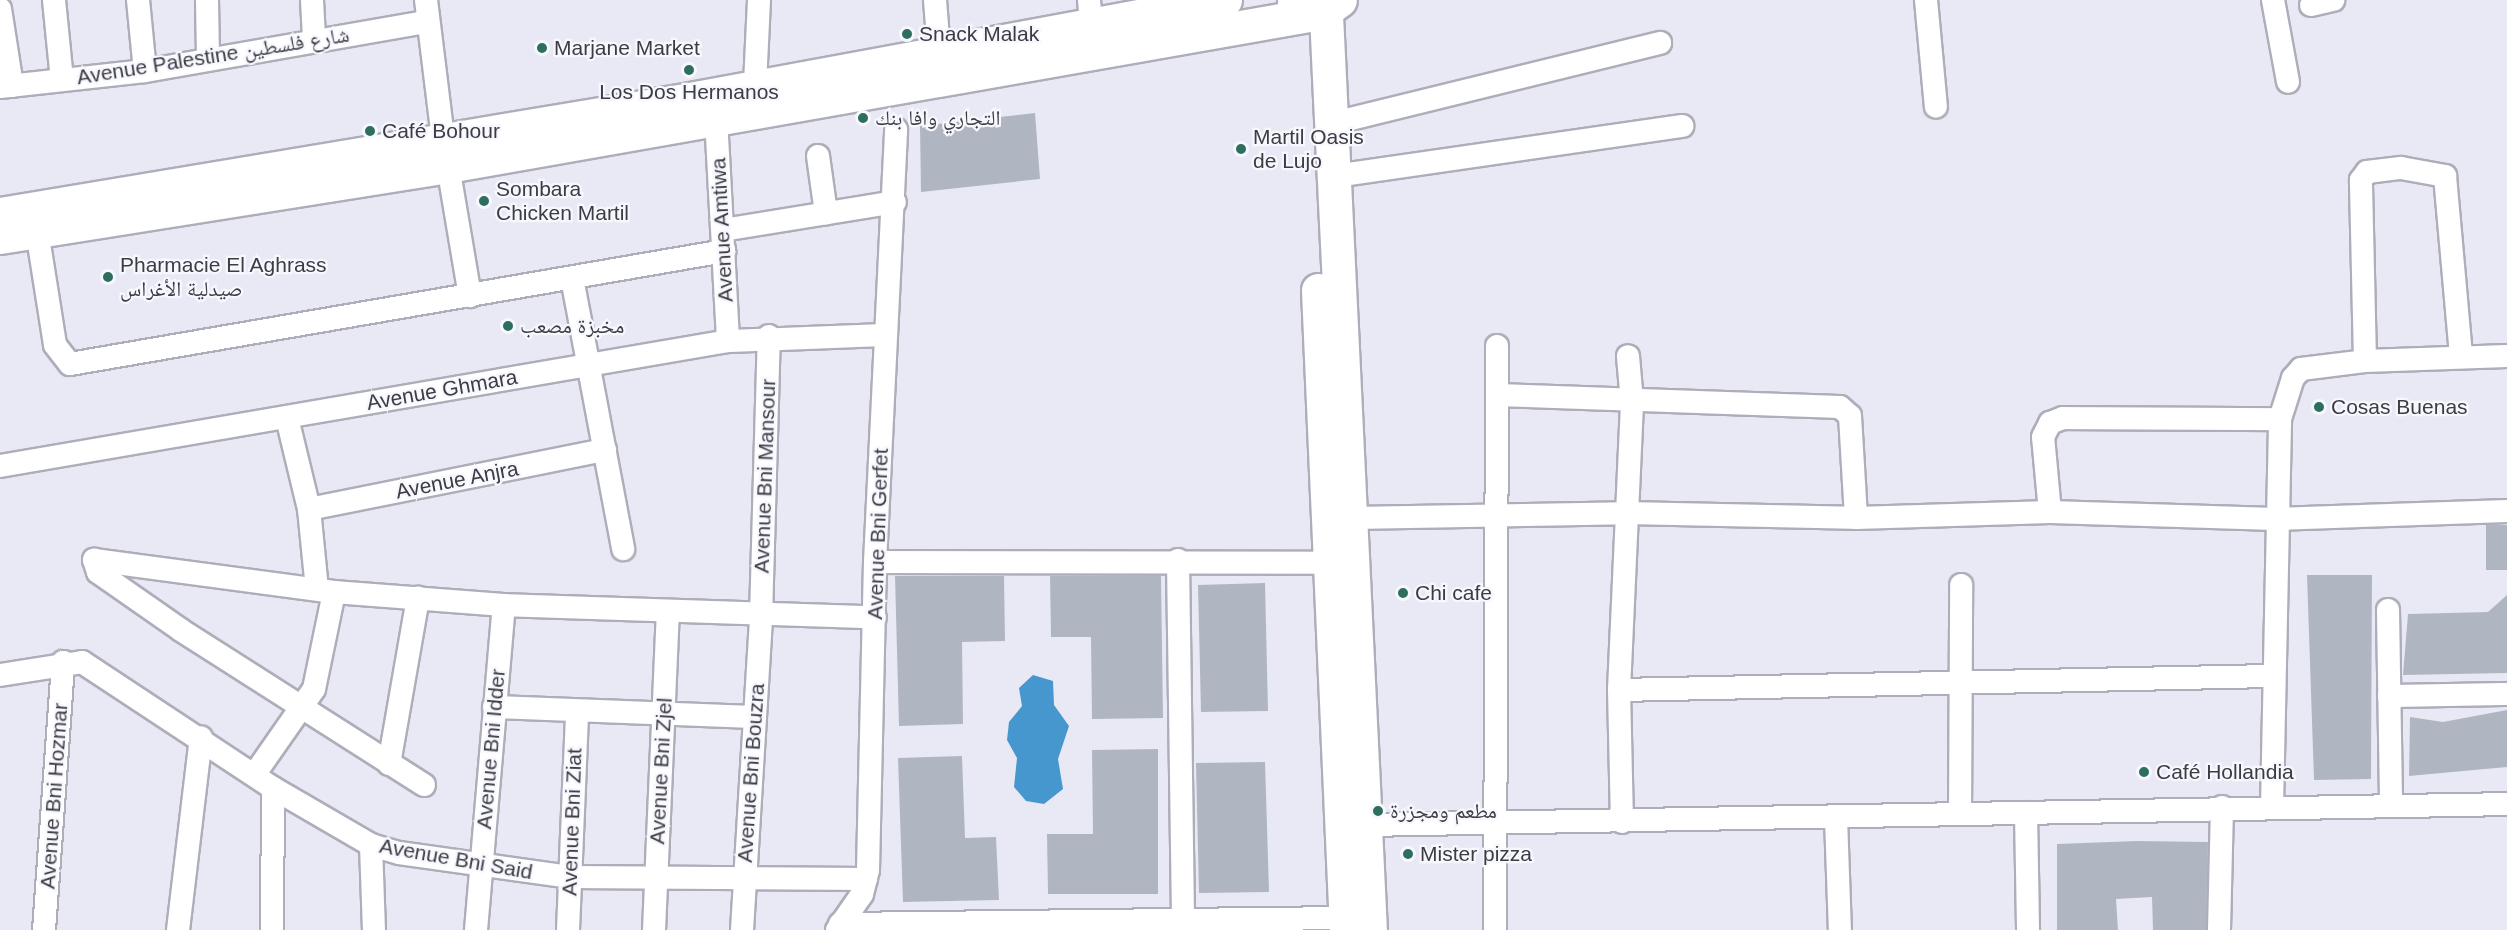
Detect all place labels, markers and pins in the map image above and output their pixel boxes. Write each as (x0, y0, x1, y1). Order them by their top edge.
place label: Snack Malak (919, 21, 1039, 47)
marker: Snack Malak (900, 27, 914, 41)
place label: Marjane Market (554, 35, 700, 61)
marker: Marjane Market (535, 41, 549, 55)
marker: Los Dos Hermanos (682, 63, 696, 77)
place label: Los Dos Hermanos (599, 79, 779, 105)
place label: التجاري وافا بنك (875, 105, 1000, 131)
marker: التجاري وافا بنك (856, 111, 870, 125)
place label: Café Bohour (382, 118, 500, 144)
marker: Café Bohour (363, 124, 377, 138)
place label: Martil Oasis de Lujo (1253, 124, 1364, 174)
marker: Martil Oasis de Lujo (1234, 142, 1248, 156)
place label: Sombara Chicken Martil (496, 176, 629, 226)
marker: Sombara Chicken Martil (477, 194, 491, 208)
place label: Pharmacie El Aghrass صيدلية الأغراس (120, 252, 328, 302)
marker: Pharmacie El Aghrass صيدلية الأغراس (101, 270, 115, 284)
place label: مخبزة مصعب (520, 313, 624, 339)
marker: مخبزة مصعب (501, 319, 515, 333)
place label: Cosas Buenas (2331, 394, 2468, 420)
marker: Cosas Buenas (2312, 400, 2326, 414)
place label: Chi cafe (1415, 580, 1492, 606)
marker: Chi cafe (1396, 586, 1410, 600)
place label: Café Hollandia (2156, 759, 2294, 785)
marker: Café Hollandia (2137, 765, 2151, 779)
place label: مطعم ومجزرة (1390, 798, 1497, 824)
marker: مطعم ومجزرة (1371, 804, 1385, 818)
place label: Mister pizza (1420, 841, 1532, 867)
marker: Mister pizza (1401, 847, 1415, 861)

